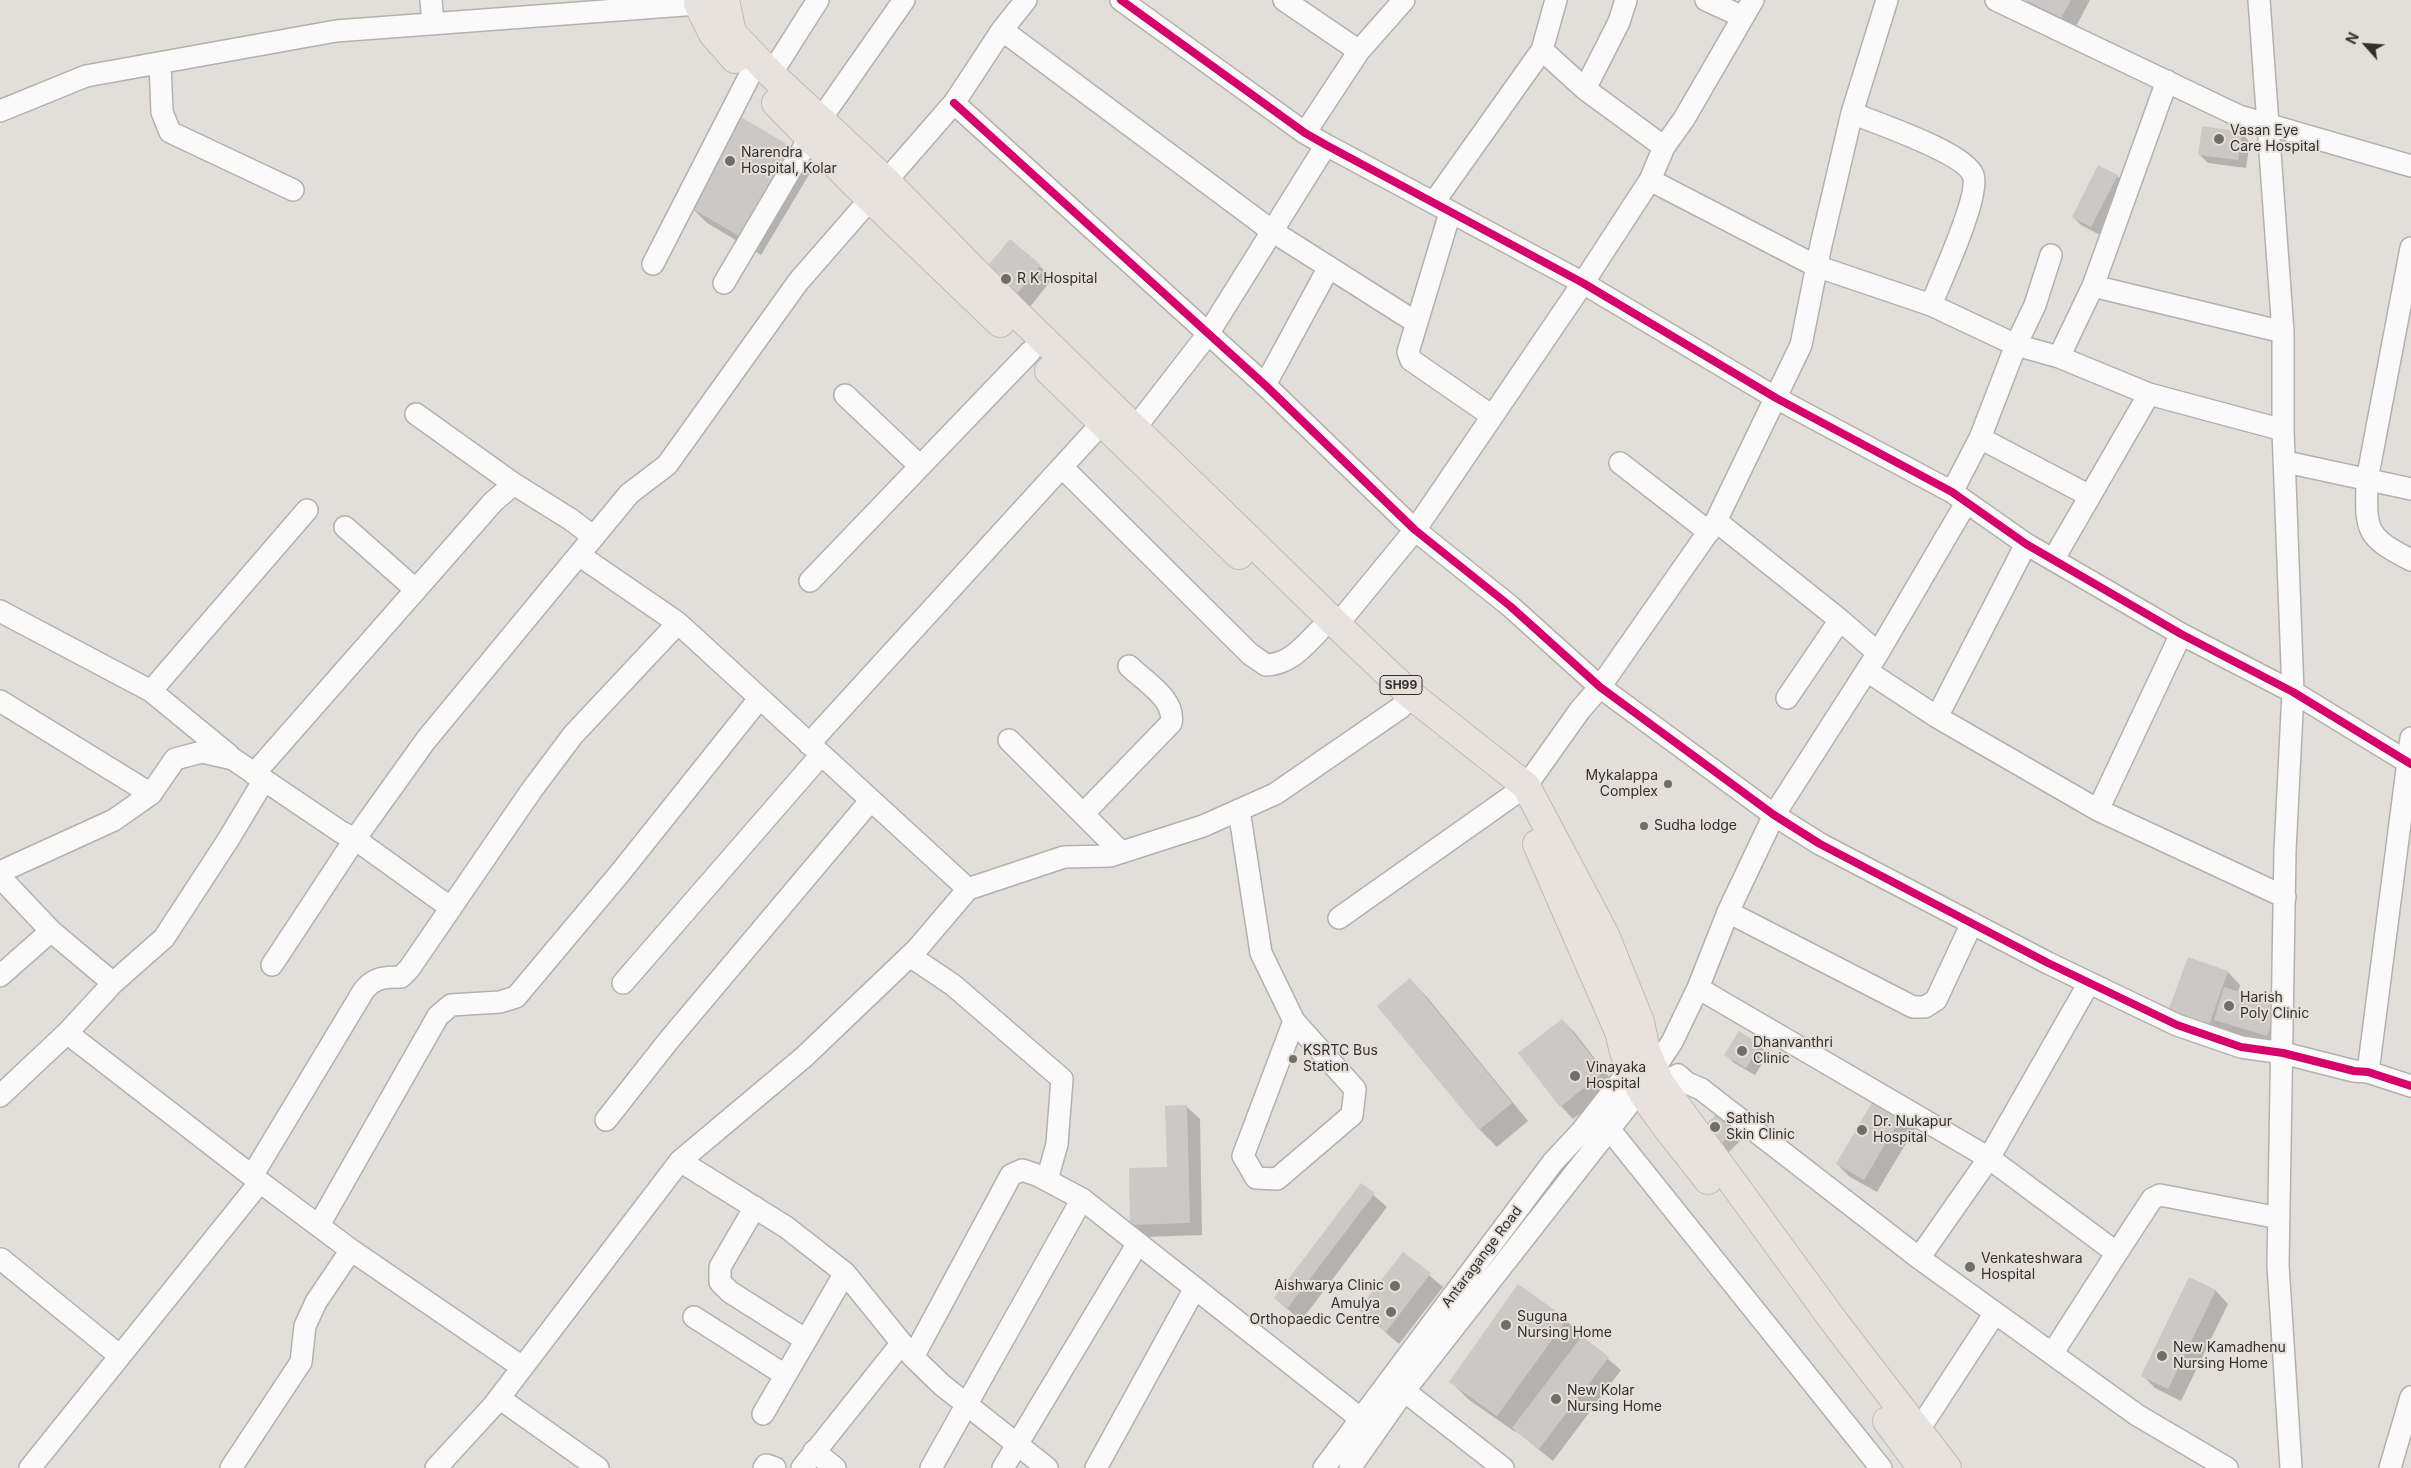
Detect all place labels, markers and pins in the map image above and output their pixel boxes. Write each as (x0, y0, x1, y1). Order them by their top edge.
place label: Vasan Eye Care Hospital (2230, 123, 2319, 156)
marker: Vasan Eye Care Hospital (2212, 132, 2226, 146)
place label: Narendra Hospital, Kolar (741, 145, 837, 178)
marker: Narendra Hospital, Kolar (723, 154, 737, 168)
place label: R K Hospital (1017, 271, 1097, 287)
marker: R K Hospital (999, 272, 1013, 286)
place label: Mykalappa Complex (1585, 768, 1658, 800)
marker: Mykalappa Complex (1662, 778, 1674, 790)
place label: Sudha lodge (1654, 818, 1737, 834)
marker: Sudha lodge (1638, 820, 1650, 832)
place label: Harish Poly Clinic (2240, 990, 2309, 1022)
marker: Harish Poly Clinic (2222, 999, 2236, 1013)
place label: Dhanvanthri Clinic (1753, 1035, 1833, 1068)
place label: KSRTC Bus Station (1303, 1043, 1378, 1076)
marker: Dhanvanthri Clinic (1735, 1044, 1749, 1058)
marker: KSRTC Bus Station (1287, 1053, 1299, 1065)
place label: Vinayaka Hospital (1586, 1060, 1646, 1092)
marker: Vinayaka Hospital (1568, 1069, 1582, 1083)
place label: Sathish Skin Clinic (1726, 1111, 1795, 1144)
place label: Dr. Nukapur Hospital (1873, 1114, 1952, 1146)
marker: Sathish Skin Clinic (1708, 1120, 1722, 1134)
marker: Dr. Nukapur Hospital (1855, 1123, 1869, 1137)
place label: Venkateshwara Hospital (1981, 1251, 2083, 1284)
marker: Venkateshwara Hospital (1963, 1260, 1977, 1274)
place label: Aishwarya Clinic (1274, 1278, 1384, 1294)
marker: Aishwarya Clinic (1388, 1279, 1402, 1293)
place label: Amulya Orthopaedic Centre (1249, 1296, 1380, 1328)
marker: Amulya Orthopaedic Centre (1384, 1305, 1398, 1319)
place label: Suguna Nursing Home (1517, 1309, 1612, 1341)
marker: Suguna Nursing Home (1499, 1318, 1513, 1332)
place label: New Kamadhenu Nursing Home (2173, 1340, 2286, 1372)
marker: New Kamadhenu Nursing Home (2155, 1349, 2169, 1363)
place label: New Kolar Nursing Home (1567, 1383, 1662, 1415)
marker: New Kolar Nursing Home (1549, 1392, 1563, 1406)

